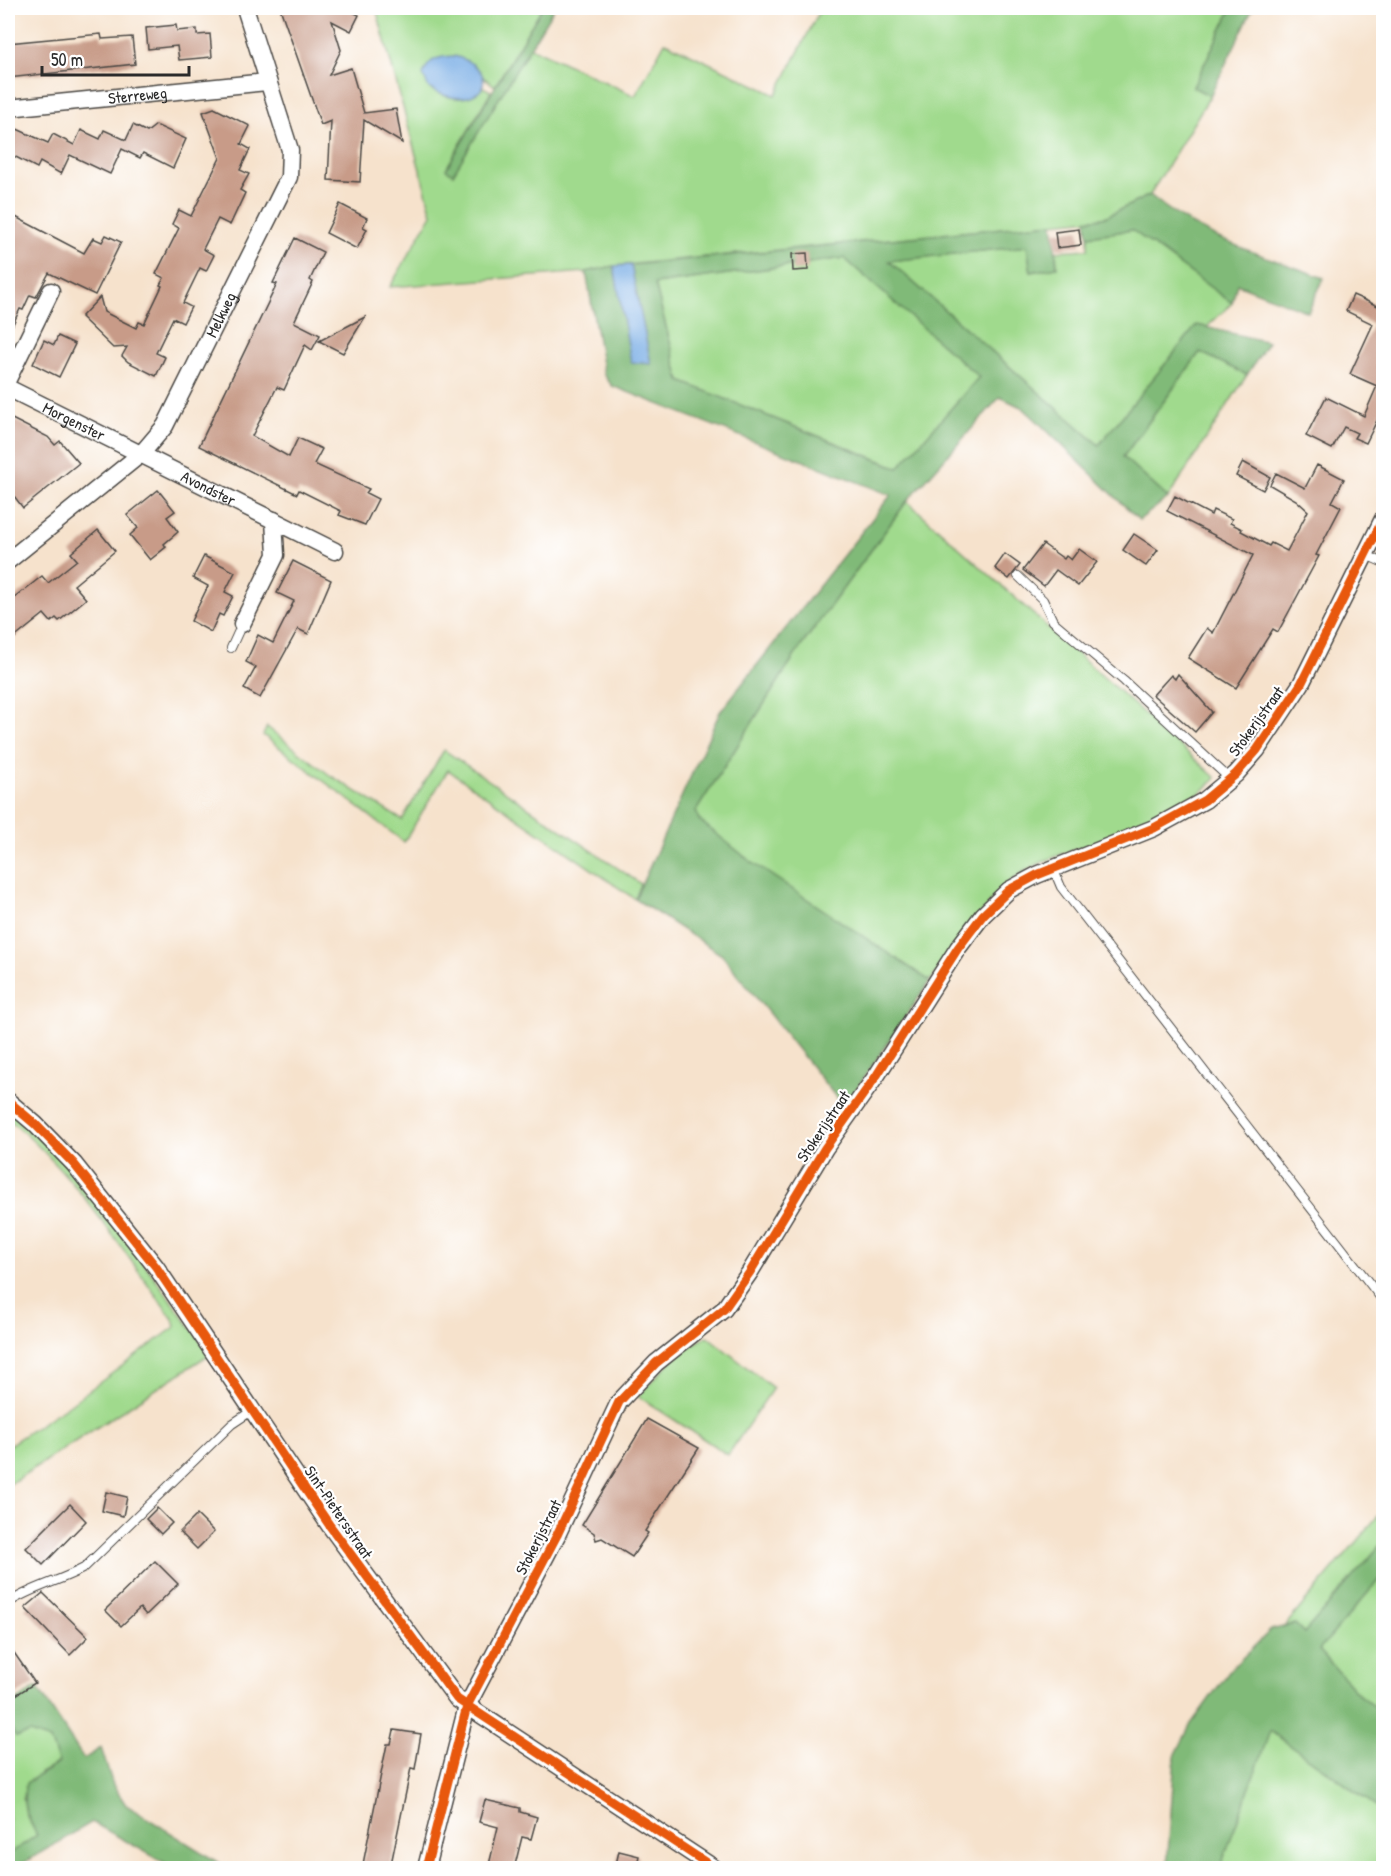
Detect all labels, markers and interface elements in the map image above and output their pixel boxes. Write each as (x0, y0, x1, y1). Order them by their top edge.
scale bar (42, 39, 189, 77)
text: 50 m (51, 47, 83, 72)
street label: Sterreweg (107, 81, 168, 109)
street label: Melkweg (200, 288, 241, 341)
street label: Morgenster (39, 396, 109, 446)
street label: Avondster (177, 465, 240, 511)
street label: Stokerijstraat (1223, 681, 1289, 761)
street label: Stokerijstraat (791, 1086, 855, 1166)
street label: Sint-Pietersstraat (300, 1461, 379, 1563)
street label: Stokerijstraat (510, 1495, 567, 1578)

